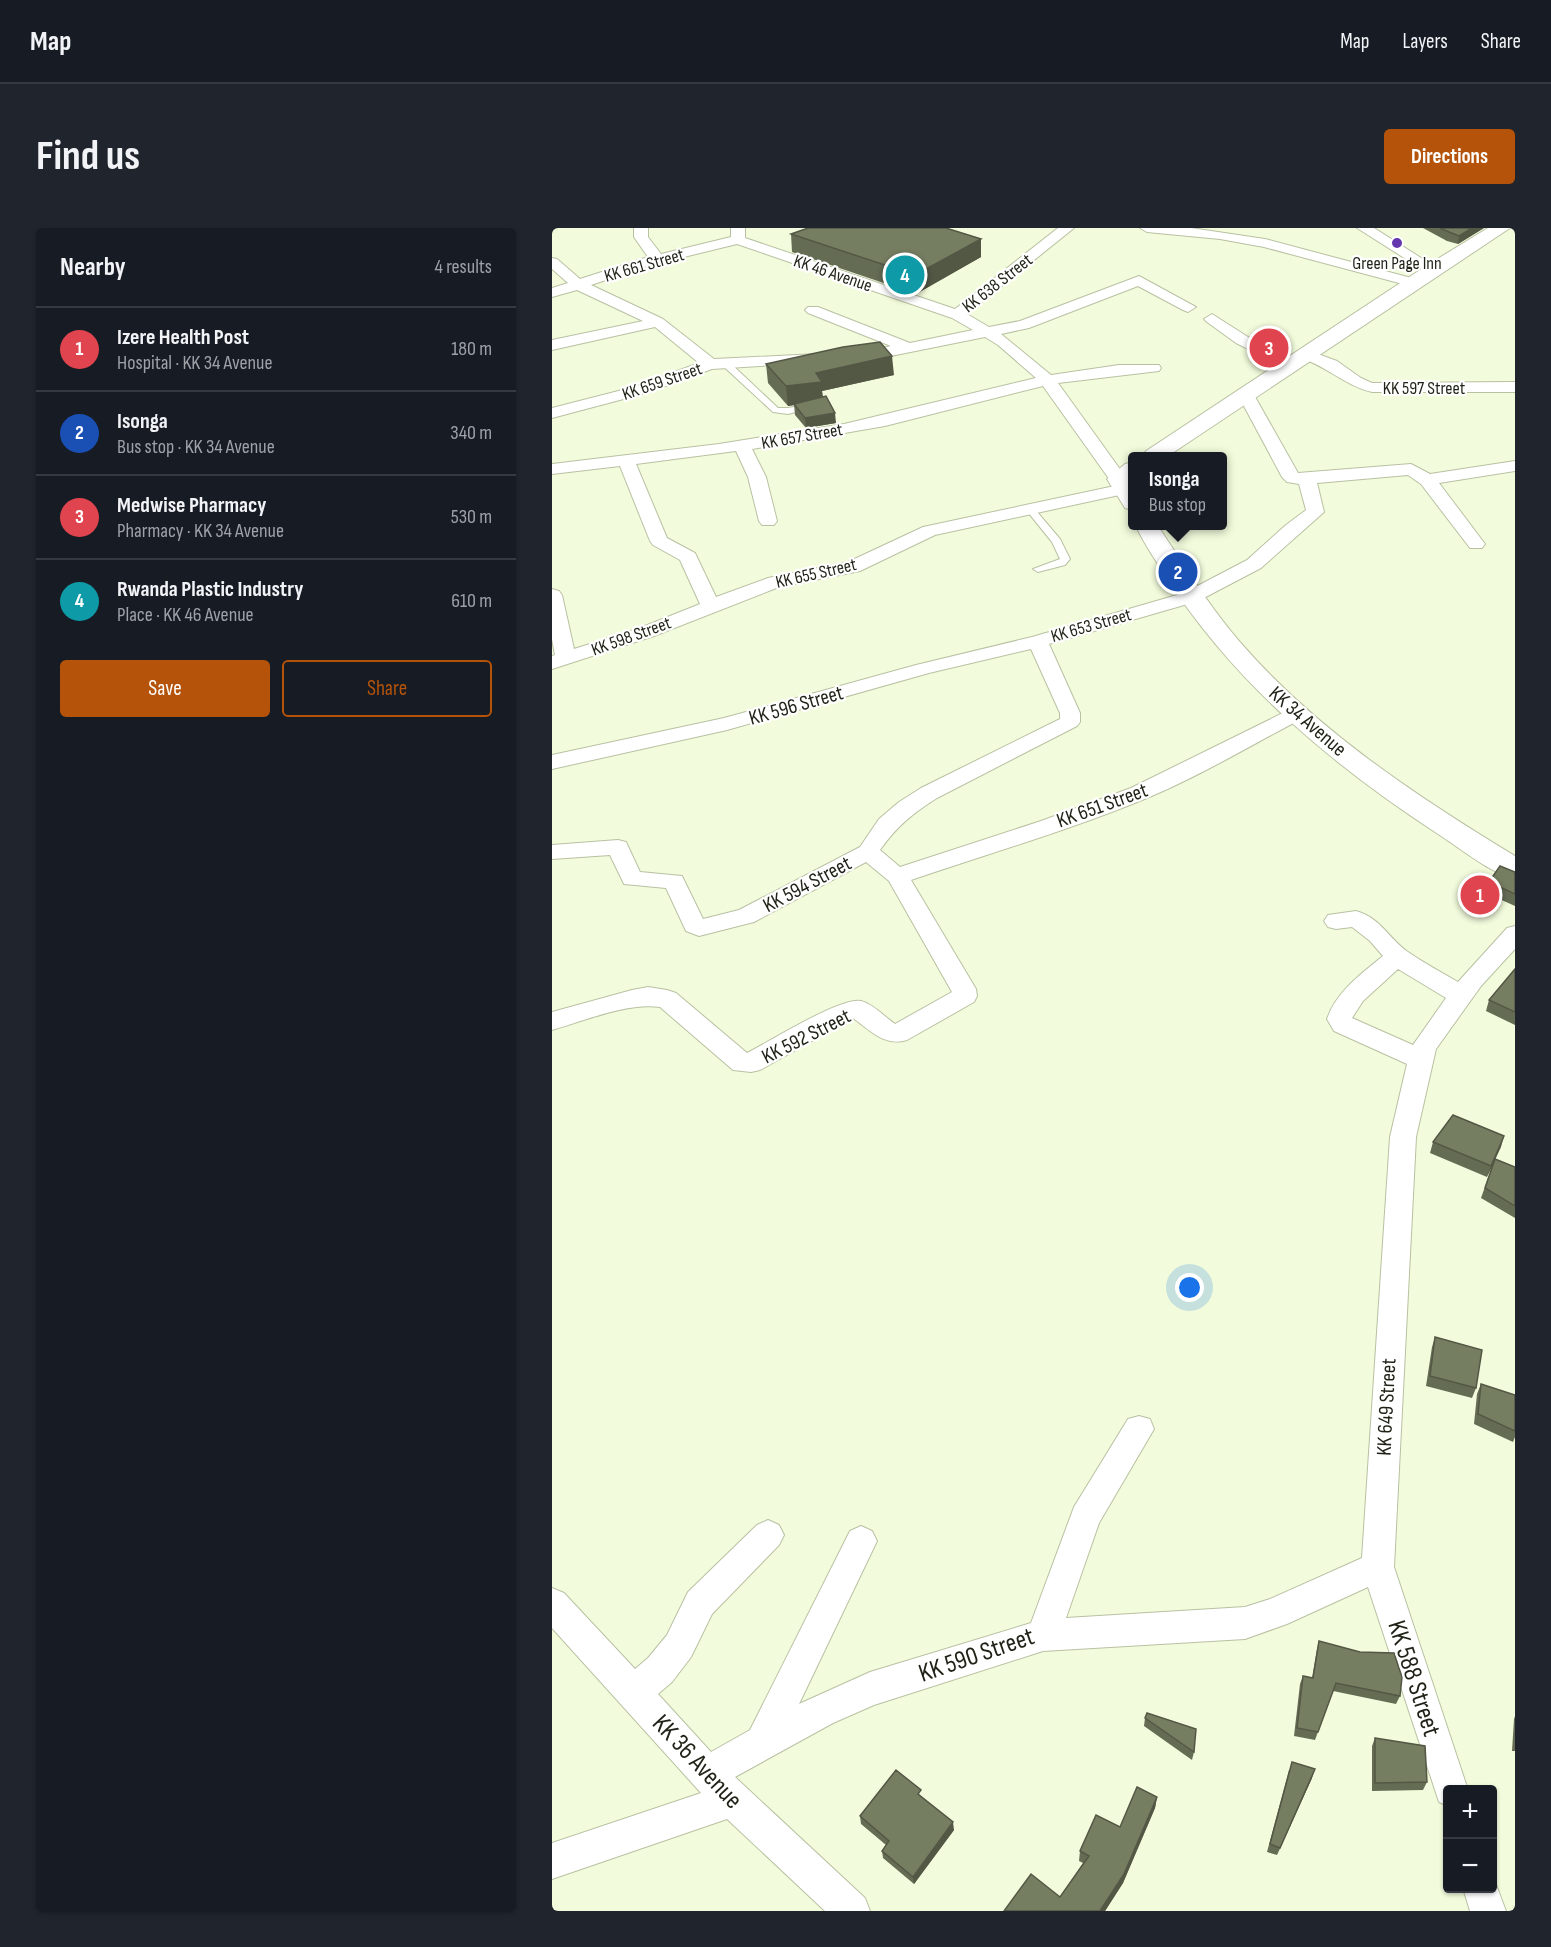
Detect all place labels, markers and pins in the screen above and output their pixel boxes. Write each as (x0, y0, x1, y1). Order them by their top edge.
marker: Green Page Inn (1390, 236, 1404, 250)
pin: 4 (886, 252, 924, 298)
place label: Green Page Inn (1352, 253, 1442, 274)
pin: 3 (1250, 326, 1288, 370)
pin: 2 (1158, 550, 1198, 594)
pin: 1 (1460, 872, 1500, 918)

